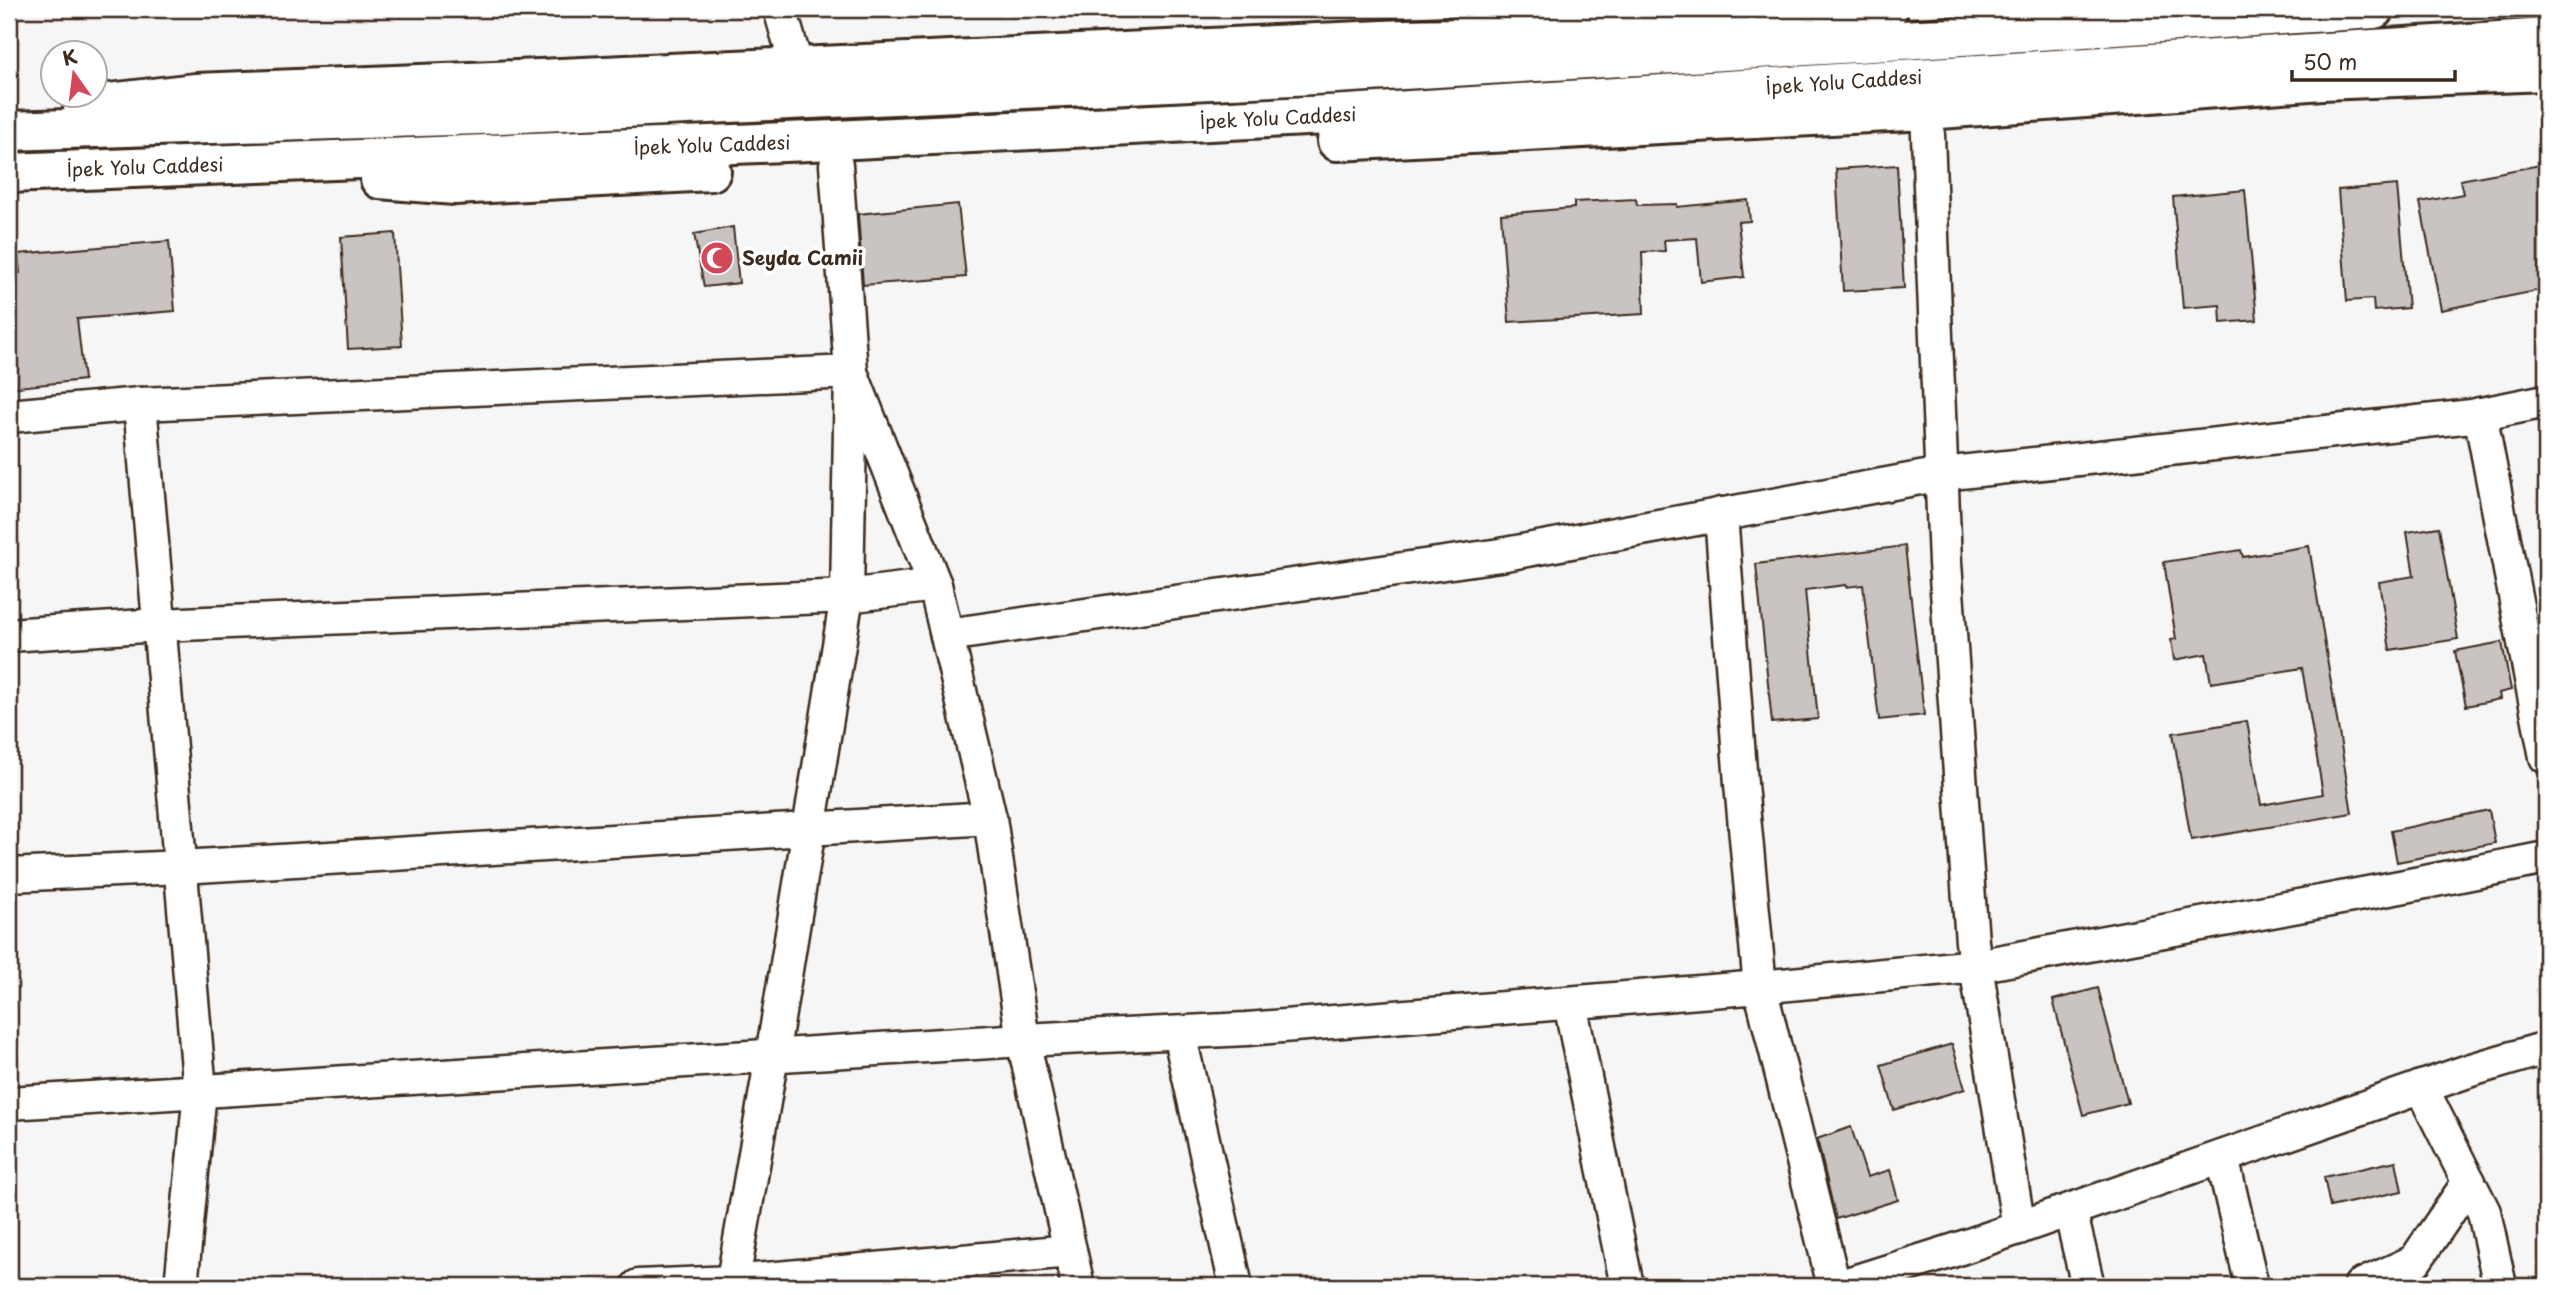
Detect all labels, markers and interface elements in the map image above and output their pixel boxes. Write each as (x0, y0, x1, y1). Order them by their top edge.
north arrow (38, 38, 108, 108)
scale bar (2292, 38, 2455, 82)
text: K (60, 41, 80, 72)
text: 50 m (2303, 45, 2357, 77)
street label: İpek Yolu Caddesi (1765, 62, 1923, 100)
street label: İpek Yolu Caddesi (1199, 99, 1357, 135)
street label: İpek Yolu Caddesi (633, 127, 791, 161)
street label: İpek Yolu Caddesi (66, 149, 224, 183)
mosque icon: Seyda Camii (698, 239, 736, 277)
place label: Seyda Camii (742, 243, 863, 271)

